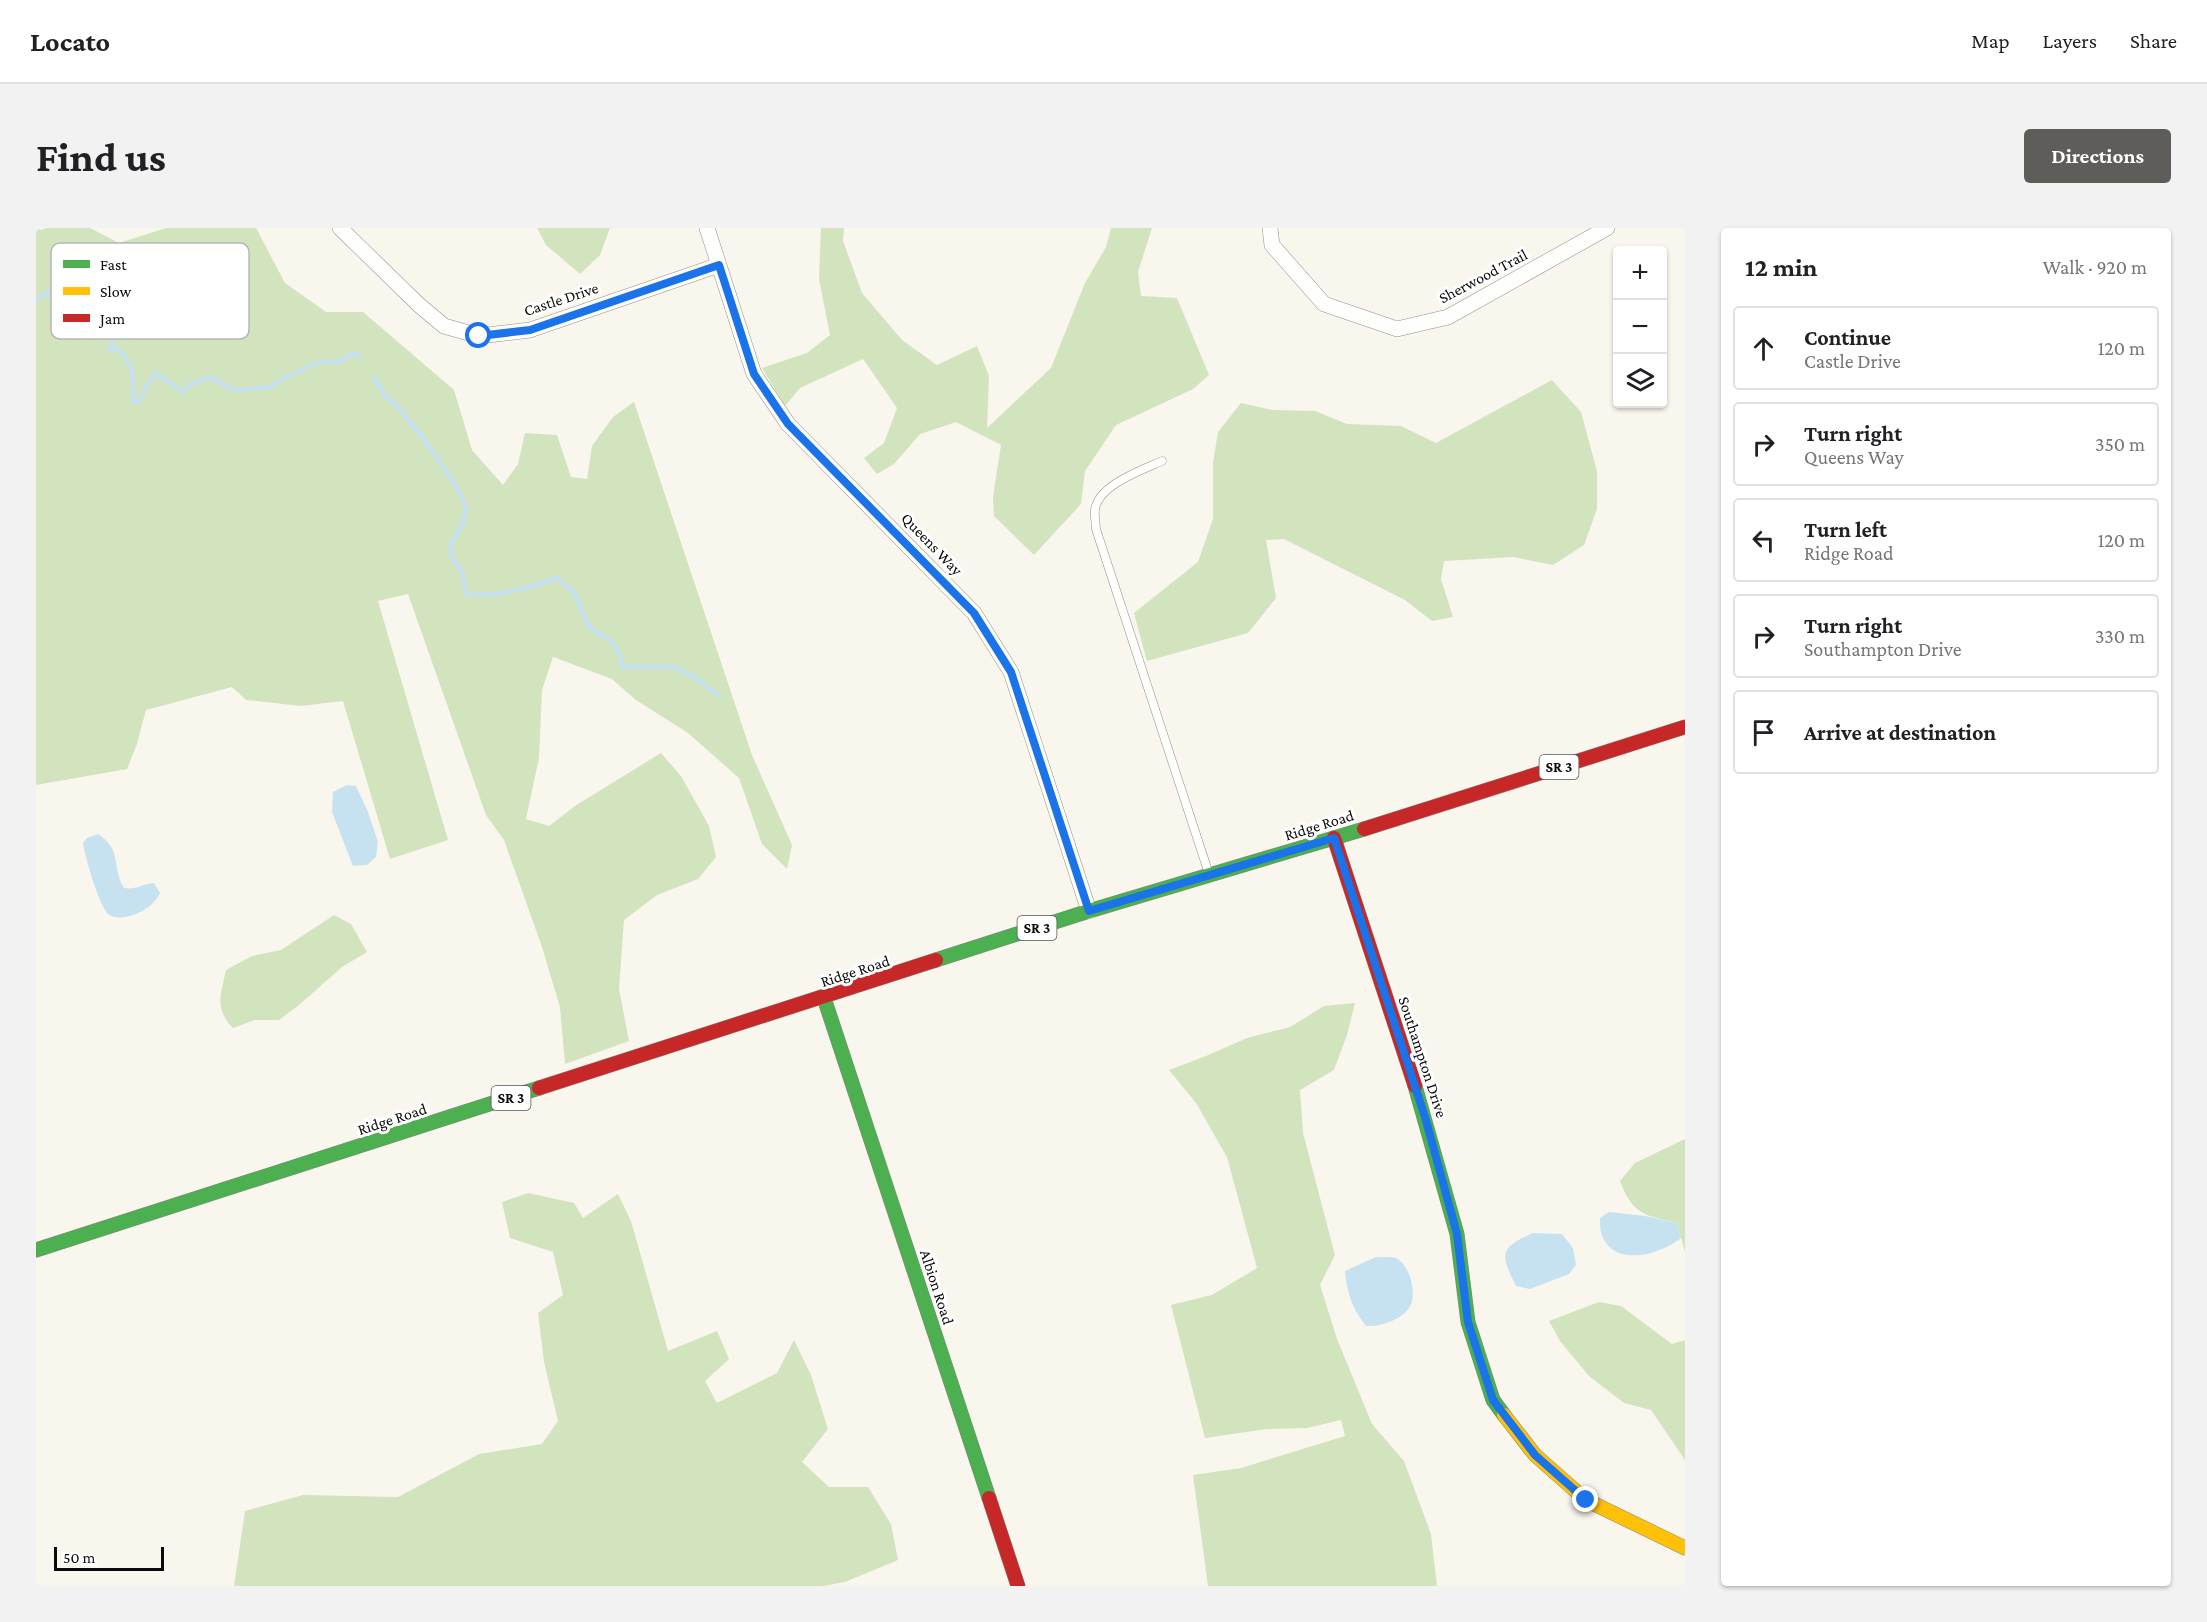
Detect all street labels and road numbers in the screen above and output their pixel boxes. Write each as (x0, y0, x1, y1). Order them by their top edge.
street label: Sherwood Trail (1436, 246, 1530, 306)
street label: Castle Drive (522, 279, 600, 319)
street label: Queens Way (897, 509, 966, 580)
road number: SR 3 (1540, 755, 1579, 779)
street label: Ridge Road (1282, 806, 1357, 845)
road number: SR 3 (1018, 916, 1056, 940)
street label: Ridge Road (818, 952, 893, 991)
street label: Southampton Drive (1395, 994, 1451, 1120)
road number: SR 3 (492, 1086, 530, 1110)
street label: Ridge Road (355, 1100, 430, 1139)
street label: Albion Road (917, 1247, 957, 1327)

